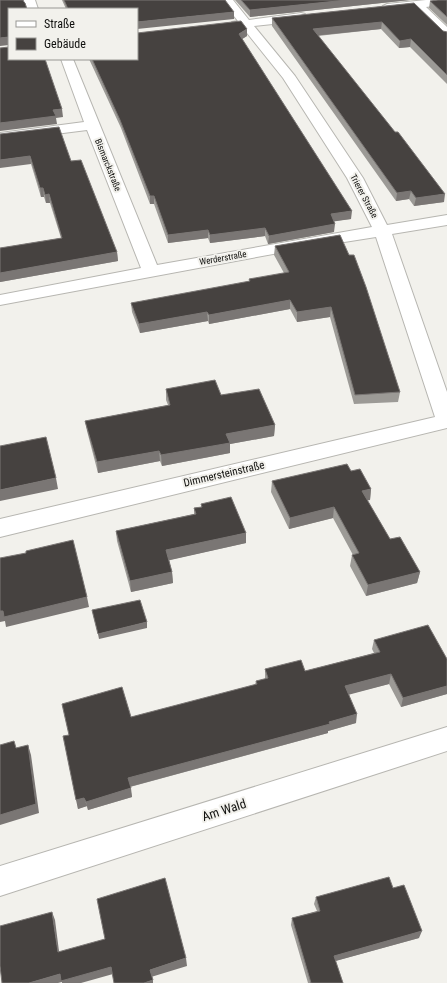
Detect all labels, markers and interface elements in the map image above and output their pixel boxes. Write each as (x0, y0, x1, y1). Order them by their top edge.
legend (8, 8, 138, 60)
text: Straße (44, 17, 75, 31)
text: Gebäude (44, 37, 86, 51)
street label: Bismarckstraße (93, 137, 123, 193)
street label: Trierer Straße (348, 172, 380, 220)
street label: Werderstraße (199, 249, 247, 267)
street label: Dimmersteinstraße (182, 458, 266, 490)
street label: Am Wald (200, 796, 248, 824)

